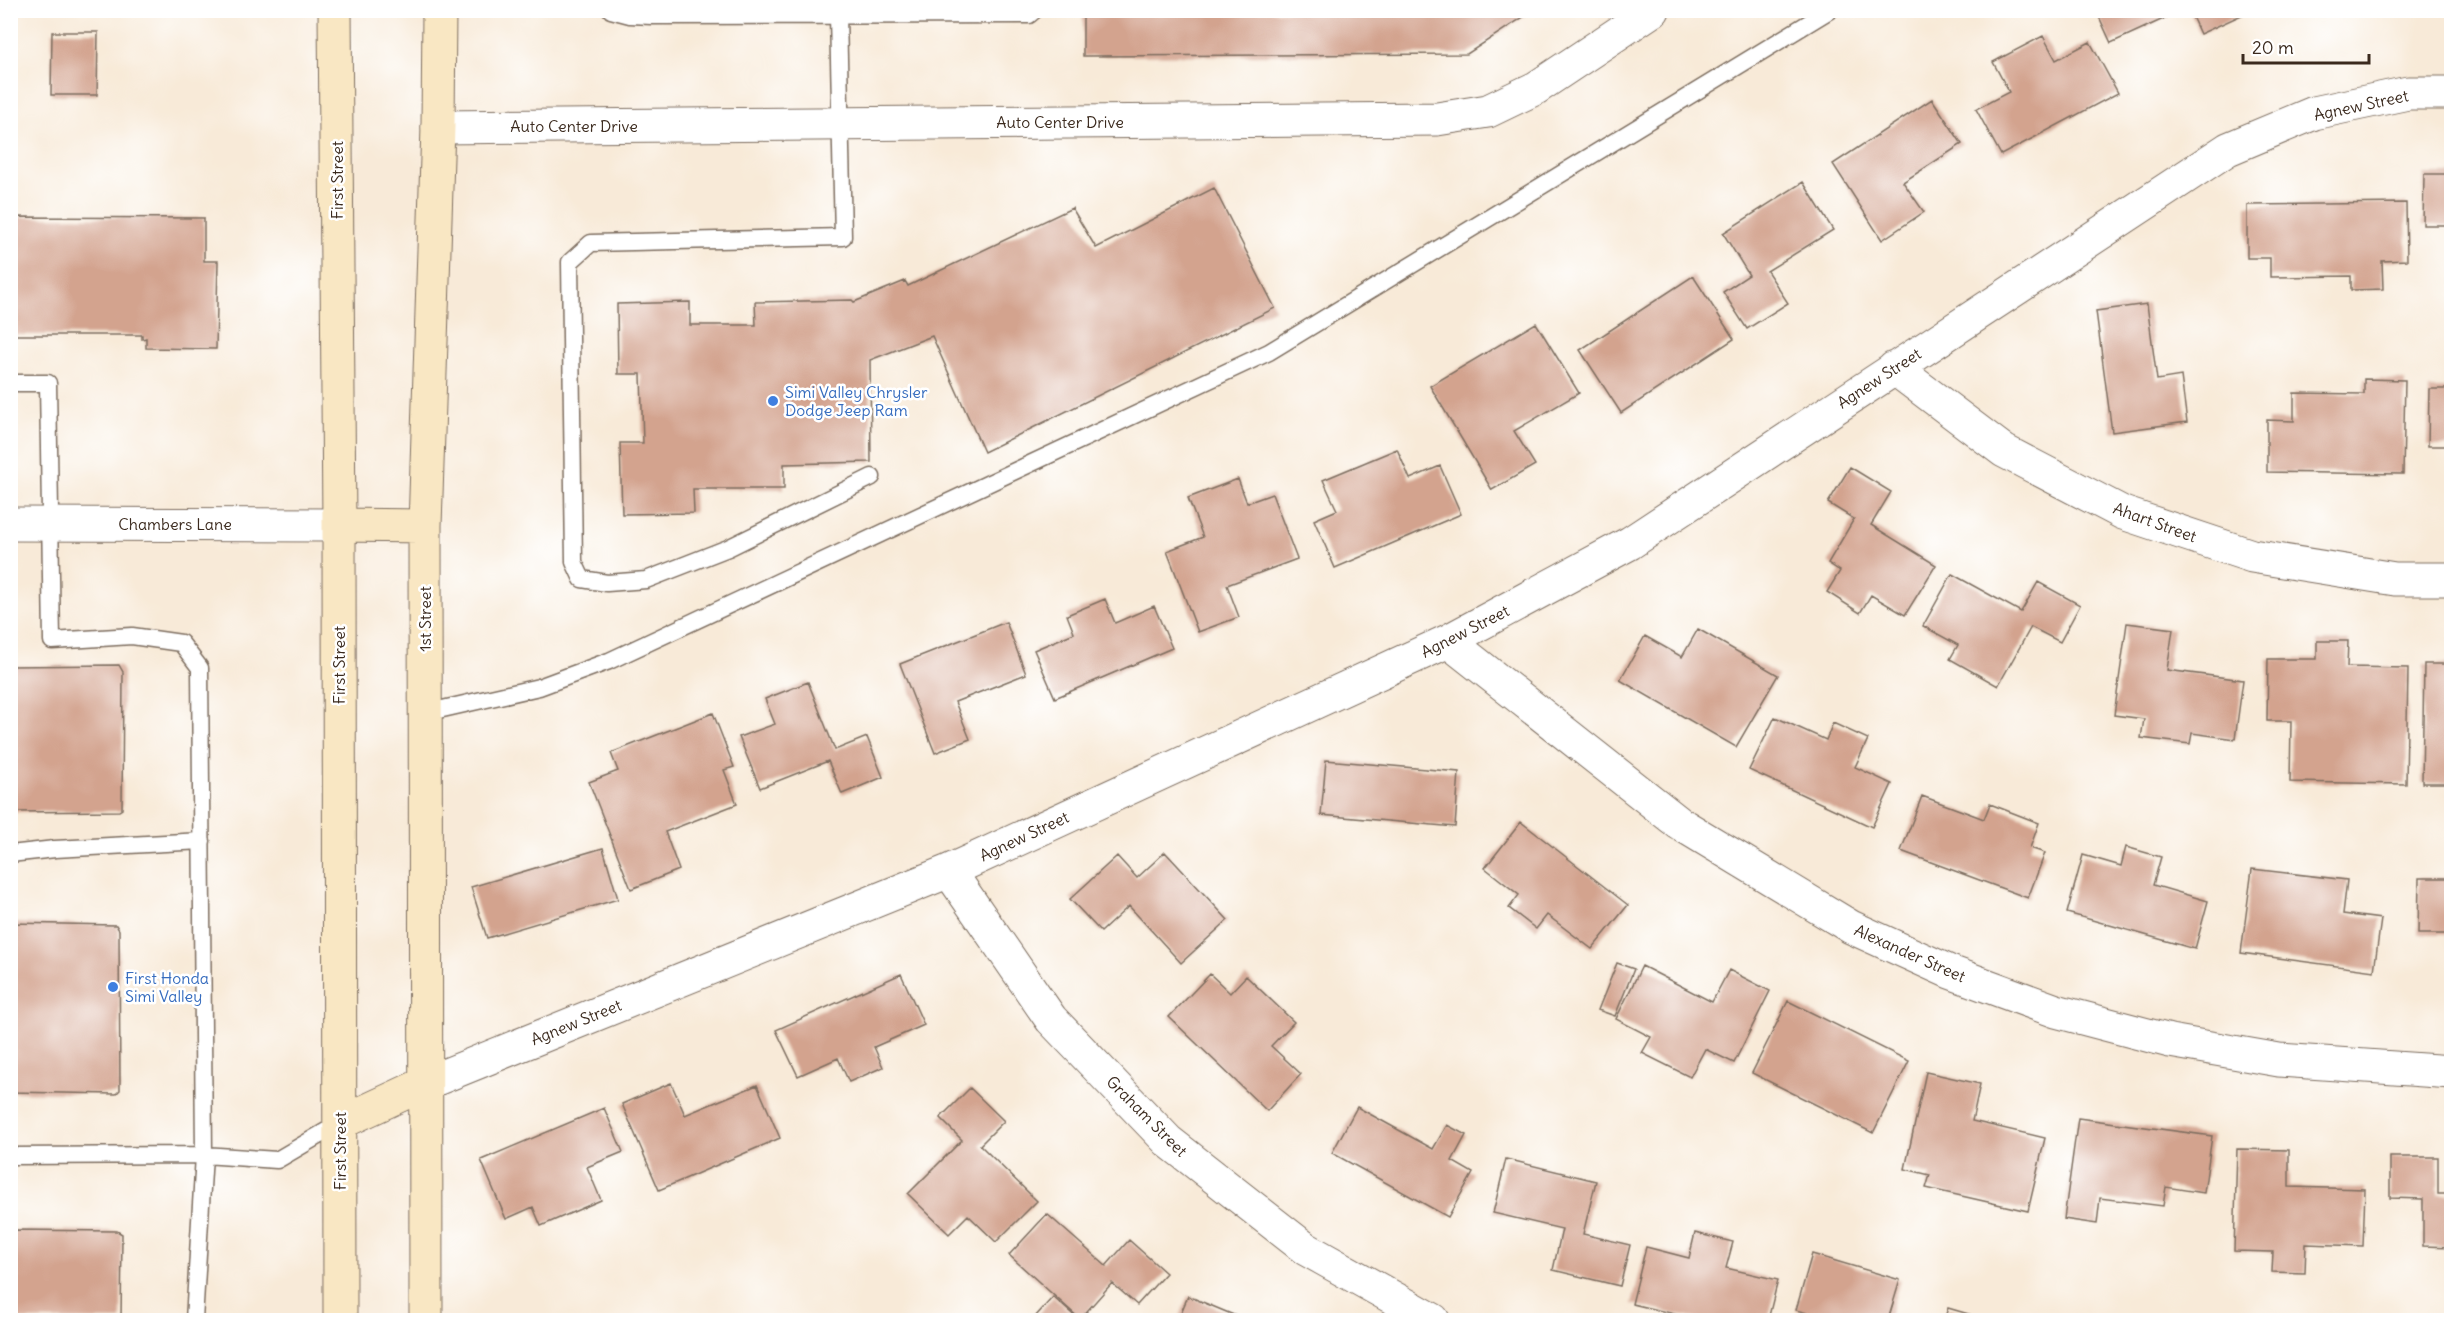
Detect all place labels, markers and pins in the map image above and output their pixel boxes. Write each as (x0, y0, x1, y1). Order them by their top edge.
place label: Simi Valley Chrysler Dodge Jeep Ram (785, 382, 928, 420)
marker: Simi Valley Chrysler Dodge Jeep Ram (766, 394, 780, 408)
place label: First Honda Simi Valley (125, 968, 209, 1006)
marker: First Honda Simi Valley (106, 980, 120, 994)

